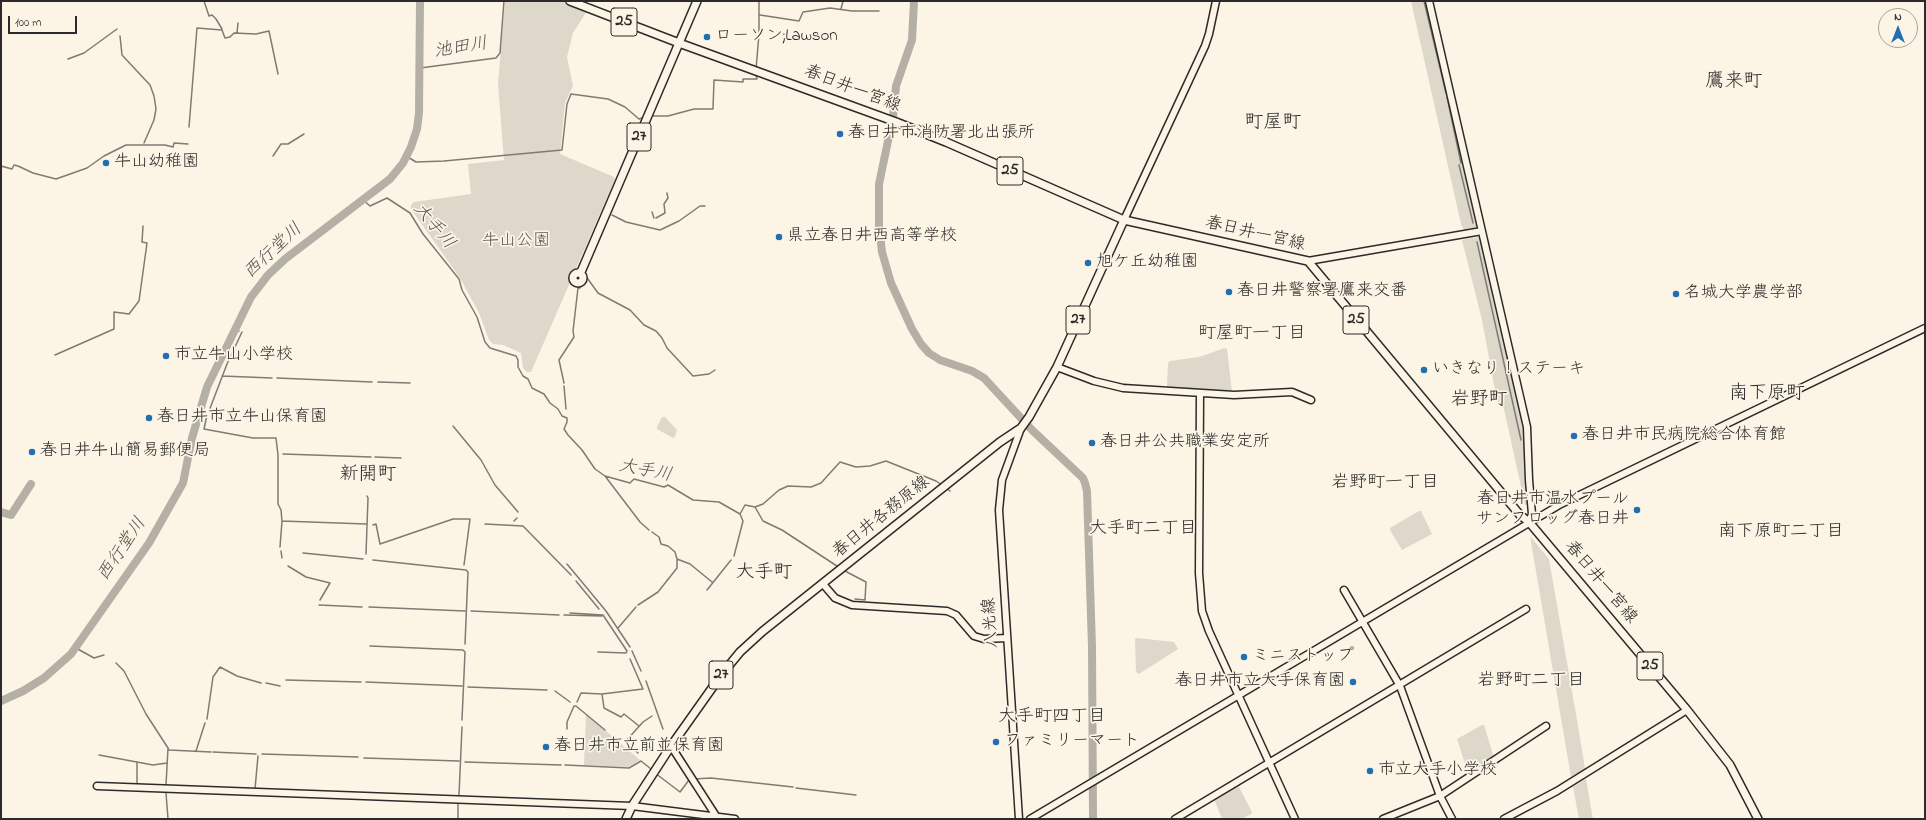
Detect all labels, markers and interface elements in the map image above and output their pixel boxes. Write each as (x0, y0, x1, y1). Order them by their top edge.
scale bar (10, 8, 79, 34)
road number: 25 (611, 8, 637, 36)
north arrow (1878, 8, 1918, 48)
text: N (1894, 9, 1902, 25)
text: 100 m (15, 14, 42, 32)
place label: ローソン;Lawson (715, 27, 838, 47)
marker: ローソン;Lawson (702, 32, 712, 42)
water label: 池田川 (433, 34, 489, 64)
street label: 春日井一宮線 (801, 62, 903, 118)
district label: 鷹来町 (1706, 72, 1762, 94)
district label: 町屋町 (1245, 113, 1301, 135)
road number: 27 (627, 123, 651, 151)
place label: 春日井市消防署北出張所 (848, 124, 1035, 144)
marker: 春日井市消防署北出張所 (835, 129, 845, 139)
place label: 牛山幼稚園 (114, 153, 199, 173)
road number: 25 (997, 157, 1023, 185)
marker: 牛山幼稚園 (101, 158, 111, 168)
water label: 大手川 (407, 199, 459, 255)
street label: 春日井一宮線 (1203, 214, 1307, 256)
water label: 西行堂川 (240, 220, 308, 284)
place label: 県立春日井西高等学校 (787, 227, 957, 247)
park label: 牛山公園 (482, 232, 550, 252)
marker: 県立春日井西高等学校 (774, 232, 784, 242)
place label: 旭ケ丘幼稚園 (1096, 253, 1198, 273)
marker: 旭ケ丘幼稚園 (1083, 258, 1093, 268)
place label: 春日井警察署鷹来交番 (1237, 282, 1407, 302)
place label: 名城大学農学部 (1684, 284, 1803, 304)
marker: 春日井警察署鷹来交番 (1224, 287, 1234, 297)
marker: 名城大学農学部 (1671, 289, 1681, 299)
road number: 27 (1066, 306, 1090, 334)
road number: 25 (1343, 306, 1369, 334)
district label: 町屋町一丁目 (1198, 324, 1306, 346)
place label: 市立牛山小学校 (174, 346, 293, 366)
marker: 市立牛山小学校 (161, 351, 171, 361)
place label: いきなり！ステーキ (1432, 360, 1585, 380)
marker: いきなり！ステーキ (1419, 365, 1429, 375)
district label: 南下原町 (1729, 384, 1805, 406)
district label: 岩野町 (1451, 390, 1507, 412)
place label: 春日井市立牛山保育園 (157, 408, 327, 428)
marker: 春日井市立牛山保育園 (144, 413, 154, 423)
place label: 春日井市民病院総合体育館 (1582, 426, 1786, 446)
marker: 春日井市民病院総合体育館 (1569, 431, 1579, 441)
place label: 春日井公共職業安定所 (1100, 433, 1270, 453)
marker: 春日井公共職業安定所 (1087, 438, 1097, 448)
place label: 春日井牛山簡易郵便局 (40, 442, 210, 462)
marker: 春日井牛山簡易郵便局 (27, 447, 37, 457)
water label: 大手川 (616, 456, 674, 488)
district label: 新開町 (340, 465, 396, 487)
street label: 春日井各務原線 (829, 473, 935, 563)
district label: 岩野町一丁目 (1331, 473, 1439, 495)
place label: 春日井市温水プール サンフロッグ春日井 (1476, 490, 1629, 530)
marker: 春日井市温水プール サンフロッグ春日井 (1632, 505, 1642, 515)
water label: 西行堂川 (94, 514, 152, 586)
district label: 大手町二丁目 (1089, 519, 1197, 541)
district label: 南下原町二丁目 (1718, 522, 1844, 544)
street label: 春日井一宮線 (1559, 537, 1641, 629)
district label: 大手町 (736, 563, 792, 585)
street label: 八光線 (980, 597, 1004, 649)
place label: ミニストップ (1252, 647, 1354, 667)
marker: ミニストップ (1239, 652, 1249, 662)
road number: 25 (1637, 652, 1663, 680)
road number: 27 (709, 661, 733, 689)
district label: 岩野町二丁目 (1477, 671, 1585, 693)
place label: 春日井市立大手保育園 (1175, 672, 1345, 692)
marker: 春日井市立大手保育園 (1348, 677, 1358, 687)
district label: 大手町四丁目 (998, 707, 1106, 729)
place label: ファミリーマート (1004, 732, 1140, 752)
place label: 春日井市立前並保育園 (554, 737, 724, 757)
marker: ファミリーマート (991, 737, 1001, 747)
marker: 春日井市立前並保育園 (541, 742, 551, 752)
place label: 市立大手小学校 (1378, 761, 1497, 781)
marker: 市立大手小学校 (1365, 766, 1375, 776)

